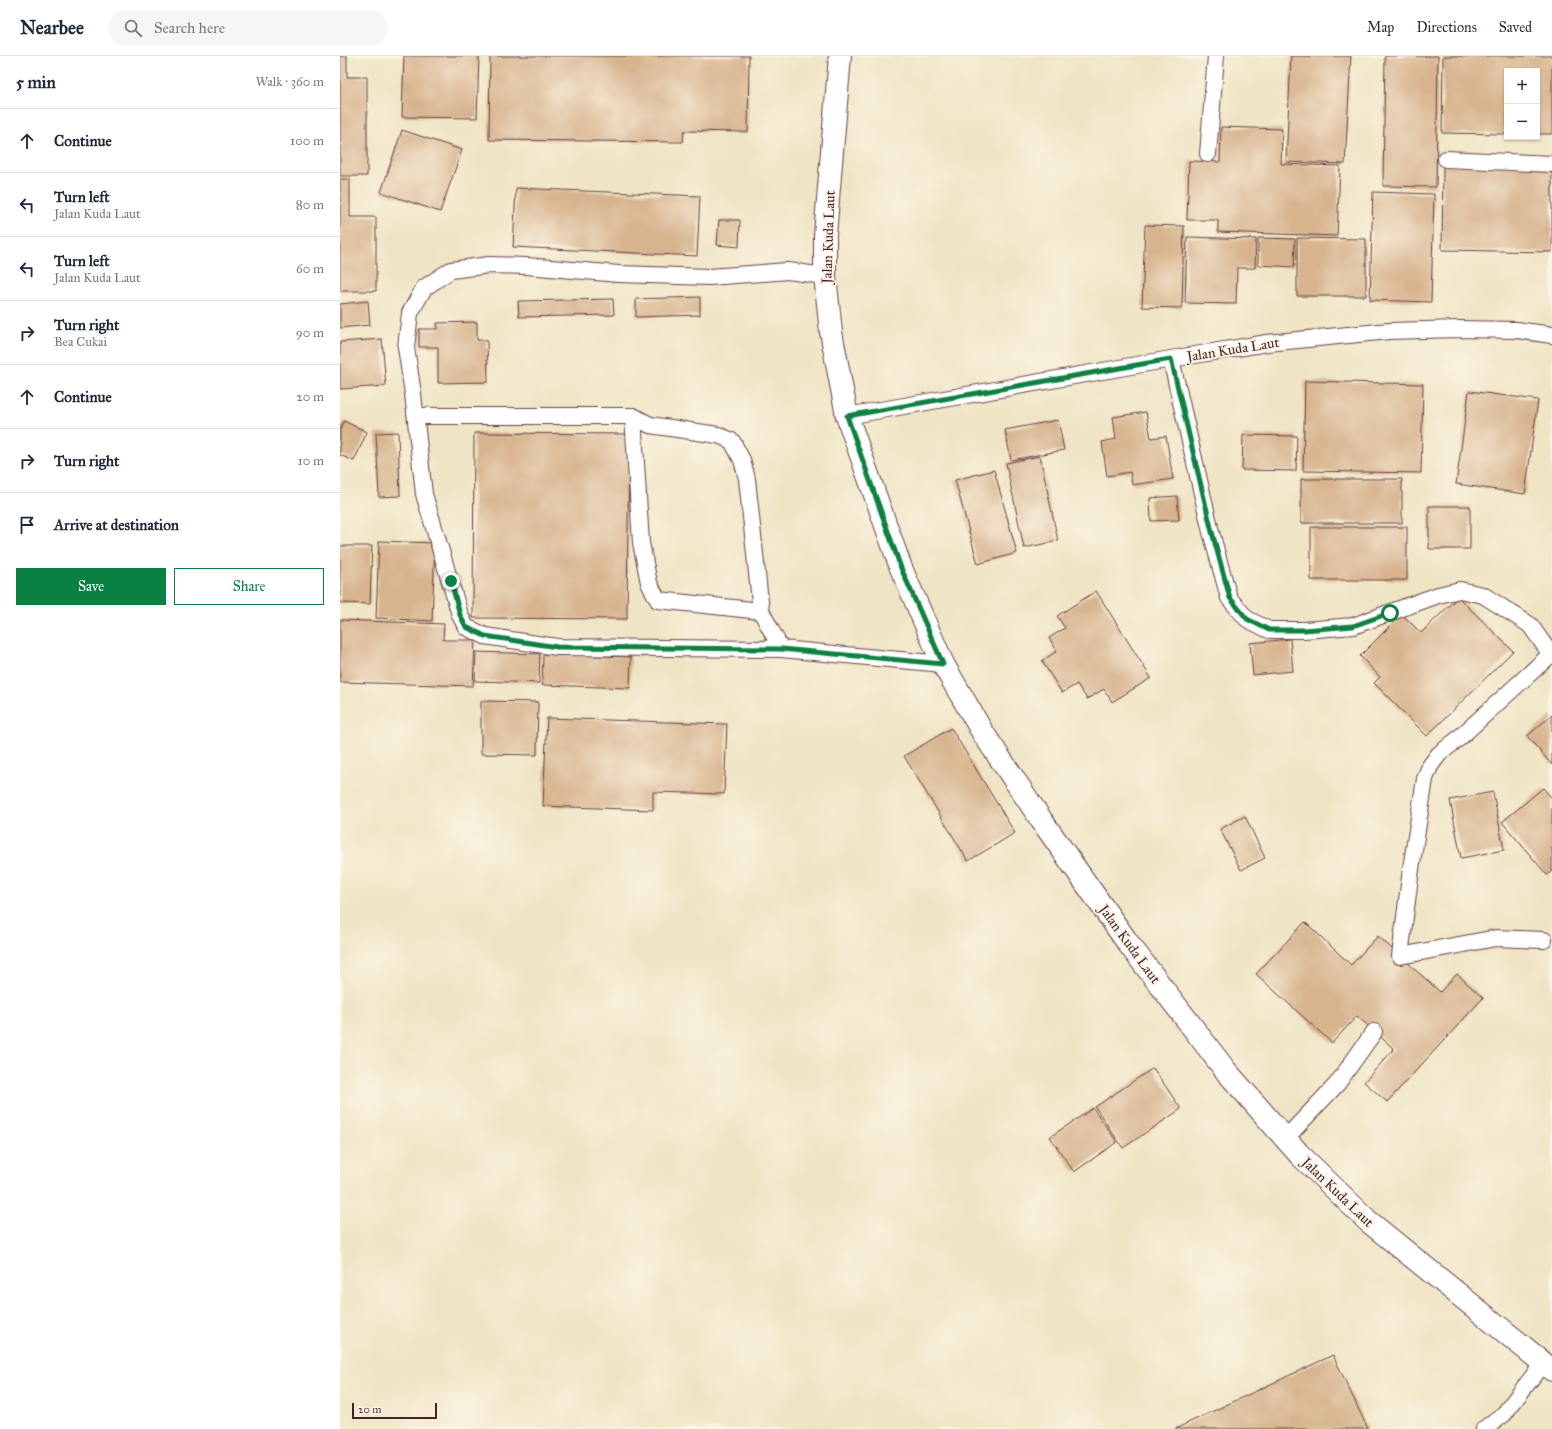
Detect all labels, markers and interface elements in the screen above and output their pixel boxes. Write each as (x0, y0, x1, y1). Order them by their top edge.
search box (108, 10, 388, 46)
text: Nearbee (20, 16, 84, 39)
icon: search (122, 17, 144, 39)
text: Search here (154, 19, 225, 37)
text: Map (1367, 19, 1394, 36)
text: Directions (1416, 19, 1477, 36)
text: Saved (1499, 19, 1532, 36)
map controls (1504, 68, 1540, 140)
button: + (1504, 68, 1540, 104)
text: 5 min (16, 72, 56, 93)
text: Walk · 360 m (256, 74, 324, 90)
button: − (1504, 104, 1540, 140)
icon: ahead (16, 130, 38, 152)
text: Continue (54, 132, 112, 150)
text: 100 m (290, 133, 324, 149)
text: Turn left (54, 188, 110, 206)
street label: Jalan Kuda Laut (818, 190, 840, 286)
icon: left (16, 194, 38, 216)
text: 80 m (296, 197, 324, 213)
text: Jalan Kuda Laut (54, 206, 141, 222)
text: Turn left (54, 252, 110, 270)
icon: left (16, 258, 38, 280)
text: 60 m (296, 261, 324, 277)
text: Jalan Kuda Laut (54, 270, 141, 286)
text: Turn right (54, 316, 119, 334)
icon: right (16, 322, 38, 344)
text: 90 m (296, 325, 324, 341)
text: Bea Cukai (54, 334, 107, 350)
street label: Jalan Kuda Laut (1184, 334, 1281, 366)
icon: ahead (16, 386, 38, 408)
text: Continue (54, 388, 112, 406)
text: 20 m (296, 389, 324, 405)
icon: right (16, 450, 38, 472)
text: Turn right (54, 452, 119, 470)
text: 10 m (298, 453, 324, 469)
icon: arrive (16, 514, 38, 536)
text: Arrive at destination (54, 516, 179, 534)
button: Save (16, 568, 166, 605)
button: Share (174, 568, 324, 605)
route end (442, 572, 460, 590)
route start (1381, 604, 1399, 622)
street label: Jalan Kuda Laut (1093, 900, 1164, 988)
street label: Jalan Kuda Laut (1296, 1152, 1377, 1232)
scale bar (352, 1401, 437, 1420)
text: 20 m (358, 1403, 381, 1416)

